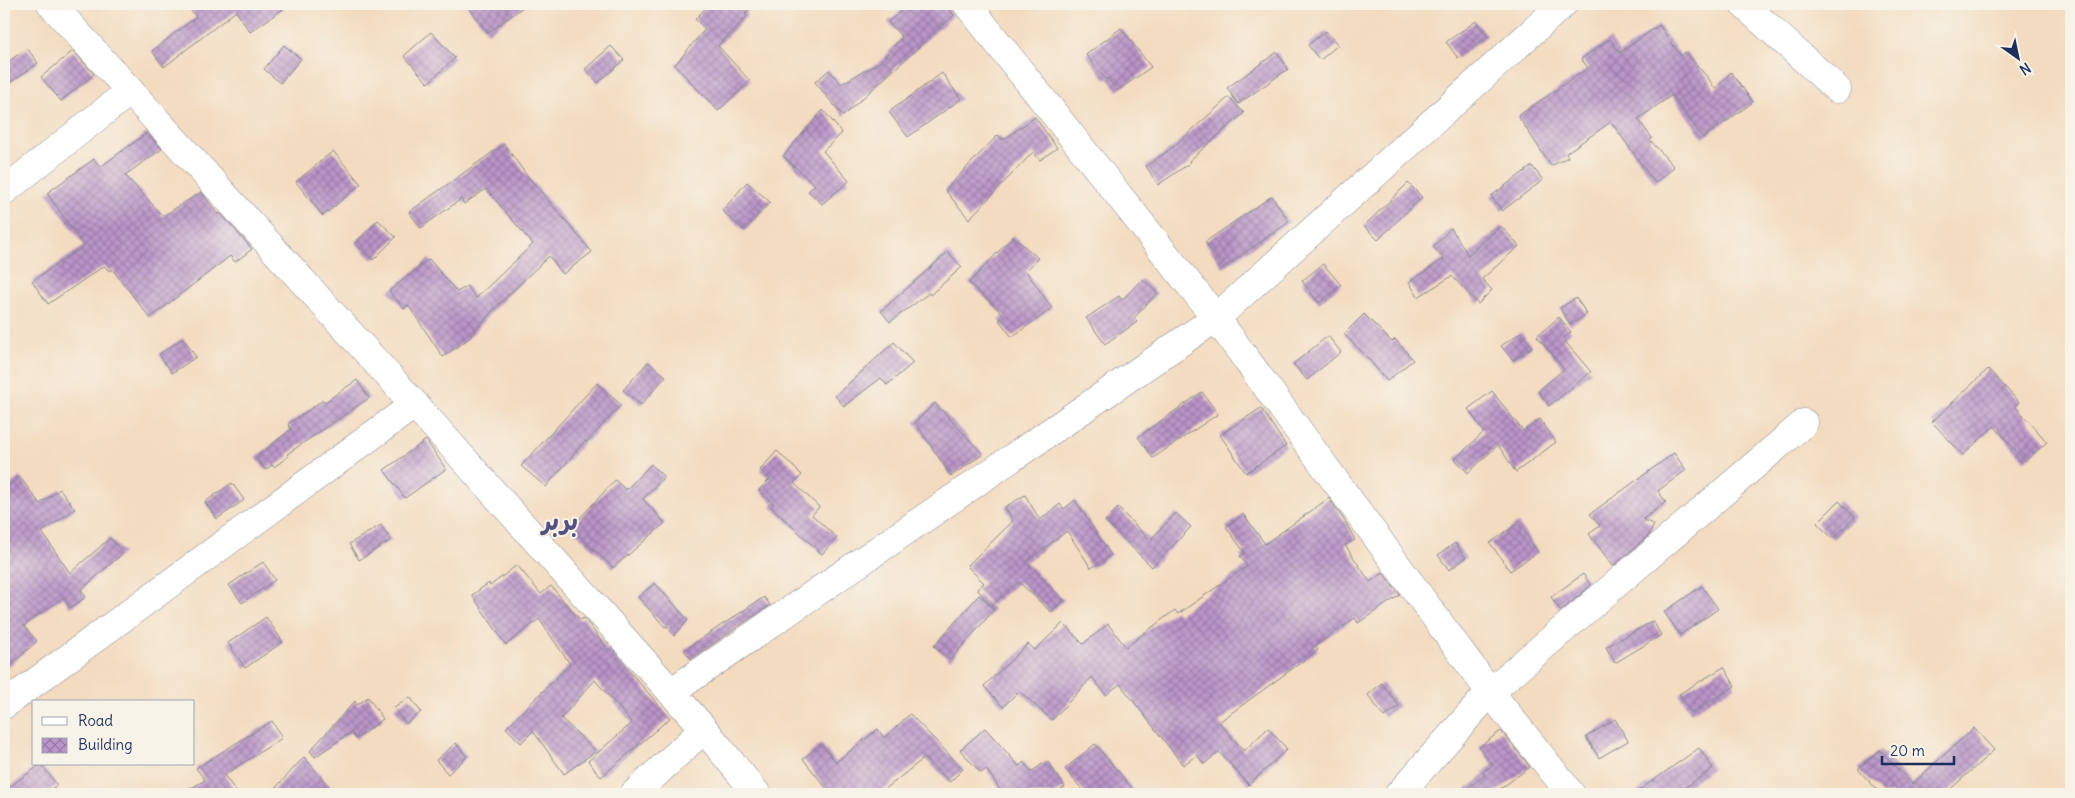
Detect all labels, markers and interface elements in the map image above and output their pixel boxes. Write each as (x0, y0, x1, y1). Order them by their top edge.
north arrow (1992, 32, 2042, 82)
text: N (2016, 59, 2034, 79)
district label: بربر (540, 505, 578, 537)
legend (32, 700, 195, 766)
text: Road (78, 711, 113, 730)
scale bar (1882, 733, 1955, 765)
text: Building (78, 735, 133, 754)
text: 20 m (1890, 741, 1925, 760)

